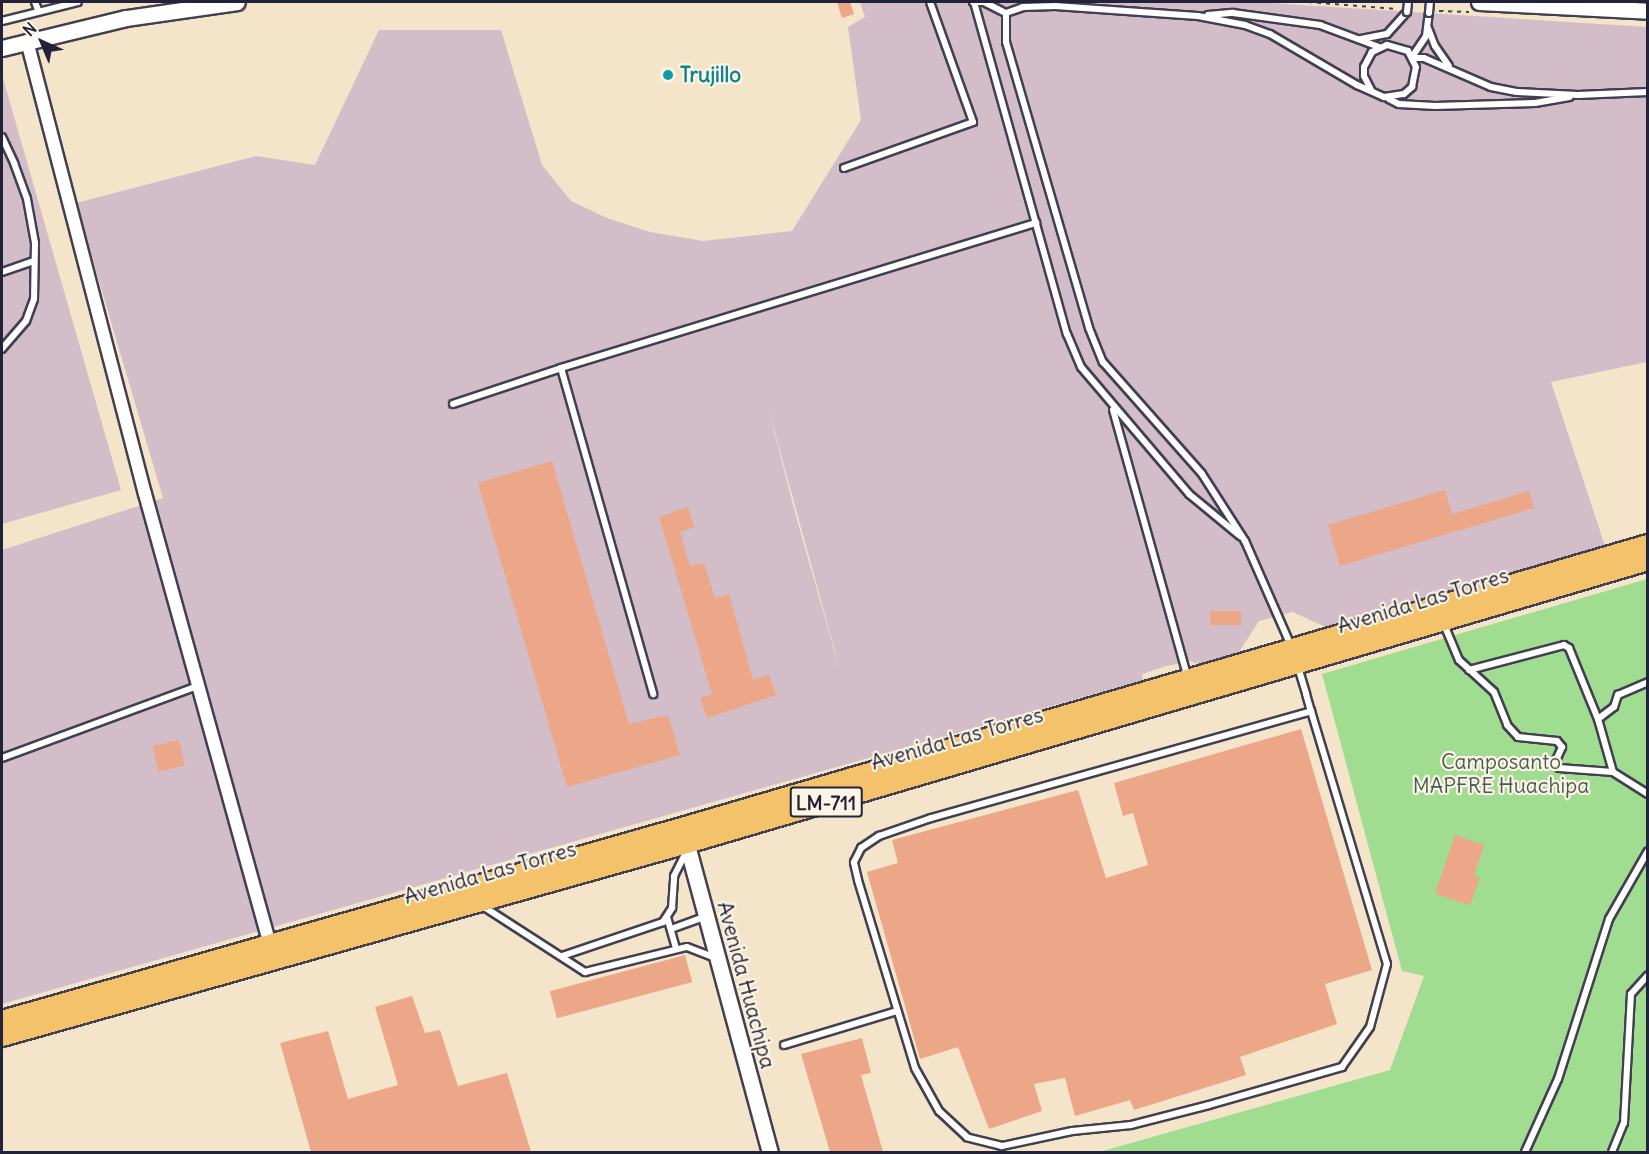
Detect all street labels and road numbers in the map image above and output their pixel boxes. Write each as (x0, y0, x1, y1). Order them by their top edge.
street label: Avenida Las Torres (1334, 563, 1512, 639)
street label: Avenida Las Torres (868, 702, 1046, 776)
road number: LM-711 (788, 785, 864, 819)
street label: Avenida Las Torres (401, 836, 579, 910)
street label: Avenida Huachipa (712, 899, 780, 1071)

